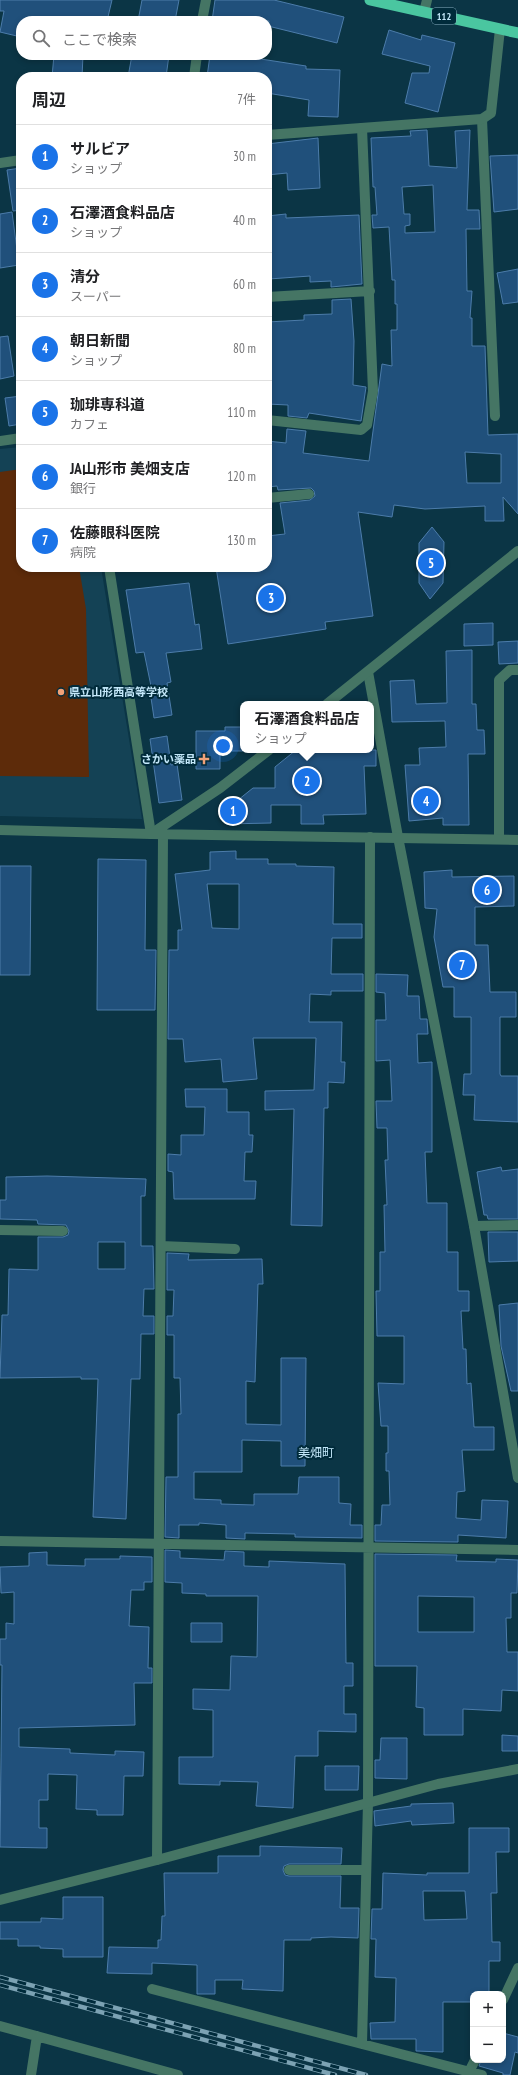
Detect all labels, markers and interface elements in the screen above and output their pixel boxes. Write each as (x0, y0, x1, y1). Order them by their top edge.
road number: 112 (432, 8, 456, 24)
search box (16, 16, 272, 60)
icon: search (30, 27, 52, 49)
text: ここで検索 (62, 30, 137, 49)
text: 周辺 (32, 89, 66, 111)
text: 7件 (237, 91, 256, 108)
text: サルビア (70, 139, 130, 158)
text: 1 (42, 148, 48, 165)
text: 30 m (233, 148, 256, 165)
text: ショップ (70, 160, 122, 177)
text: 石澤酒食料品店 (70, 203, 175, 222)
text: 2 (42, 212, 48, 229)
text: 40 m (233, 212, 256, 229)
text: ショップ (70, 224, 122, 241)
text: 清分 (70, 267, 100, 286)
text: 3 (42, 276, 48, 293)
text: 60 m (233, 276, 256, 293)
text: スーパー (70, 288, 122, 305)
text: 朝日新聞 (70, 331, 130, 350)
text: 4 (42, 340, 48, 357)
text: 80 m (233, 340, 256, 357)
text: ショップ (70, 352, 122, 369)
text: 珈琲専科道 (70, 395, 145, 414)
text: 5 (42, 404, 48, 421)
text: 110 m (227, 404, 256, 421)
text: カフェ (70, 416, 109, 433)
text: JA山形市 美畑支店 (70, 459, 190, 478)
text: 6 (42, 468, 48, 485)
text: 120 m (227, 468, 256, 485)
text: 銀行 (70, 480, 96, 497)
text: 佐藤眼科医院 (70, 523, 160, 542)
text: 7 (42, 532, 48, 549)
text: 130 m (227, 532, 256, 549)
text: 病院 (70, 544, 96, 561)
pin: 5 (418, 548, 444, 578)
pin: 3 (258, 583, 284, 613)
place label: 県立山形西高等学校 (69, 685, 168, 699)
marker: 県立山形西高等学校 (56, 687, 66, 697)
popup (240, 701, 374, 753)
text: 石澤酒食料品店 (254, 709, 360, 728)
text: ショップ (254, 730, 307, 747)
your location (213, 736, 233, 756)
place label: さかい薬品 (141, 752, 196, 766)
marker: さかい薬品 (199, 754, 209, 764)
pin: 2 (294, 766, 320, 796)
pin: 4 (413, 786, 439, 816)
pin: 1 (220, 796, 246, 826)
pin: 6 (474, 875, 500, 905)
pin: 7 (449, 950, 475, 980)
district label: 美畑町 (298, 1445, 334, 1460)
map controls (470, 1991, 506, 2063)
button: + (470, 1991, 506, 2027)
button: − (470, 2027, 506, 2063)

